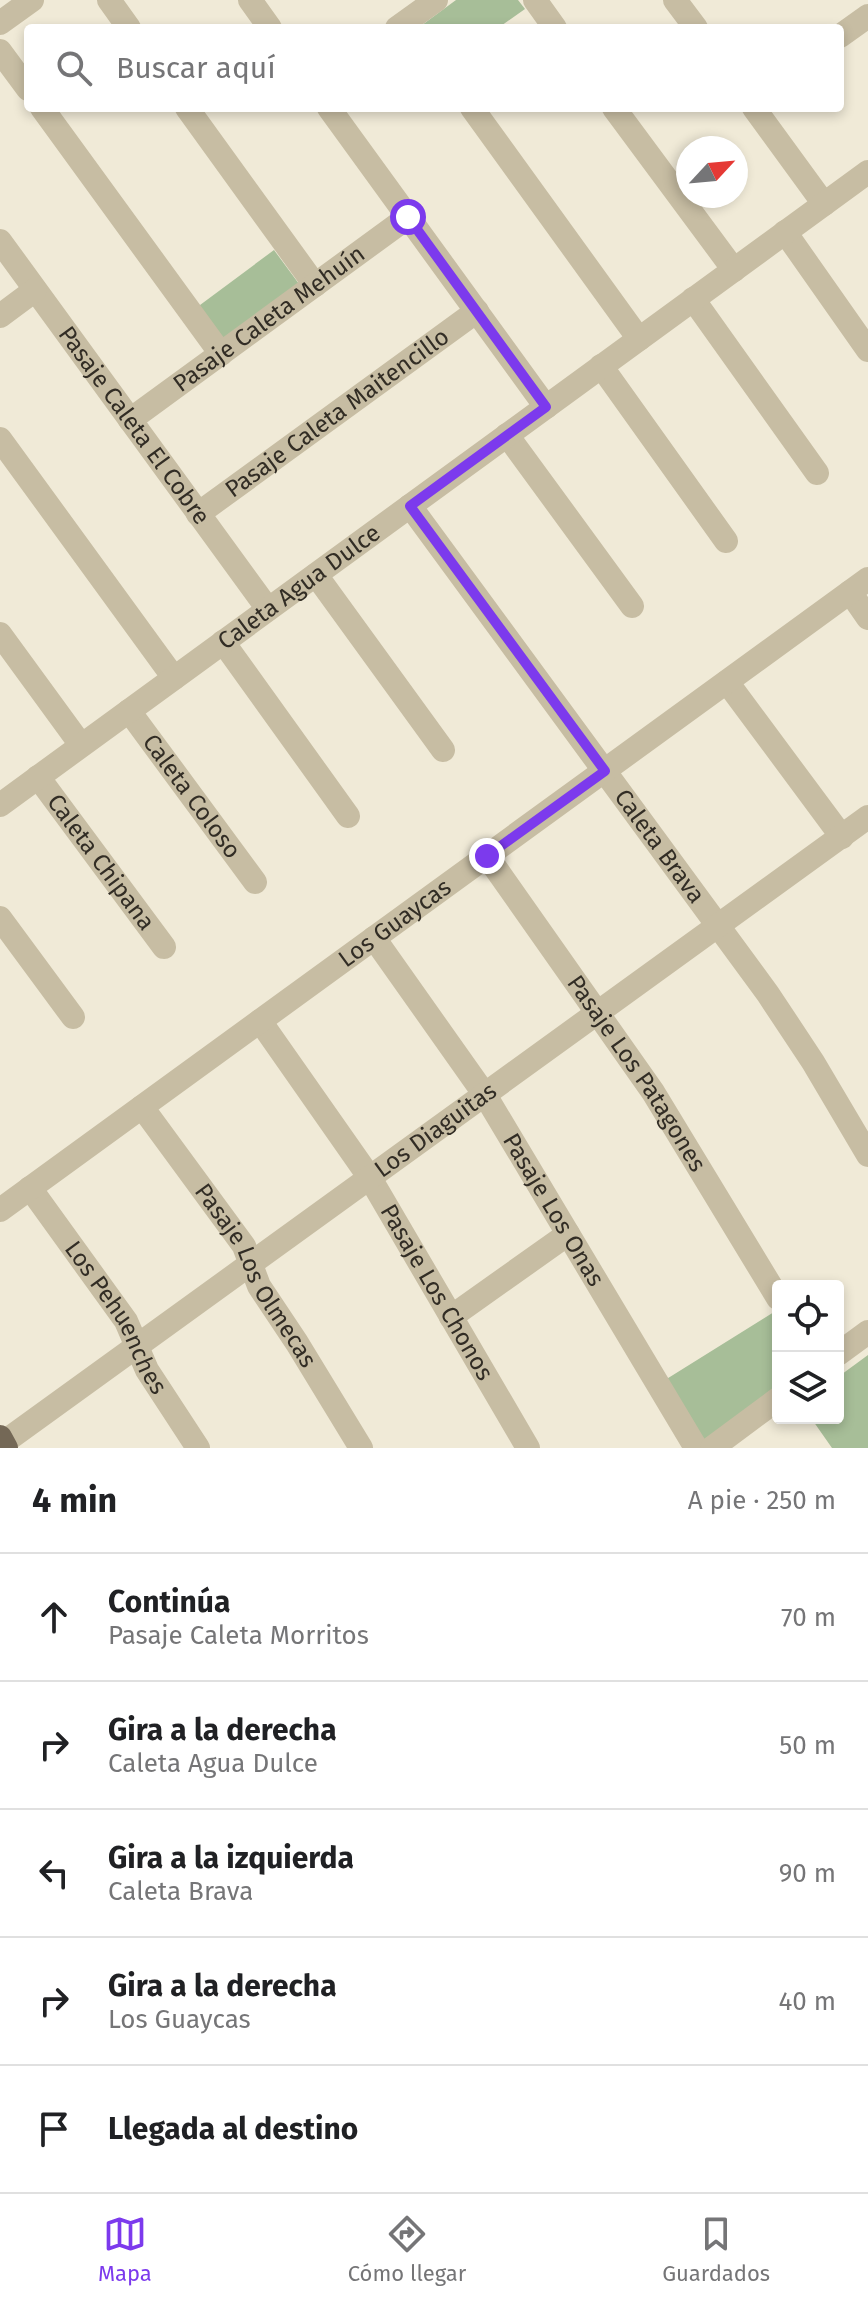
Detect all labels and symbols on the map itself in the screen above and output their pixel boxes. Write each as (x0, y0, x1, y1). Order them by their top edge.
north arrow (676, 136, 748, 208)
route start (390, 199, 426, 235)
street label: Pasaje Caleta Mehuín (168, 239, 370, 398)
street label: Pasaje Caleta El Cobre (53, 321, 216, 530)
street label: Pasaje Caleta Maitencillo (220, 322, 454, 503)
street label: Caleta Agua Dulce (212, 519, 386, 655)
street label: Caleta Coloso (137, 729, 247, 864)
street label: Caleta Brava (609, 784, 711, 909)
street label: Caleta Chipana (42, 789, 161, 936)
route end (469, 838, 505, 874)
street label: Los Guaycas (333, 873, 456, 973)
street label: Pasaje Los Patagones (561, 970, 712, 1177)
street label: Los Diaguitas (369, 1076, 502, 1183)
street label: Pasaje Los Onas (497, 1128, 610, 1291)
street label: Pasaje Los Olmecas (189, 1178, 322, 1372)
street label: Pasaje Los Chonos (374, 1199, 499, 1385)
street label: Los Pehuenches (59, 1236, 173, 1399)

